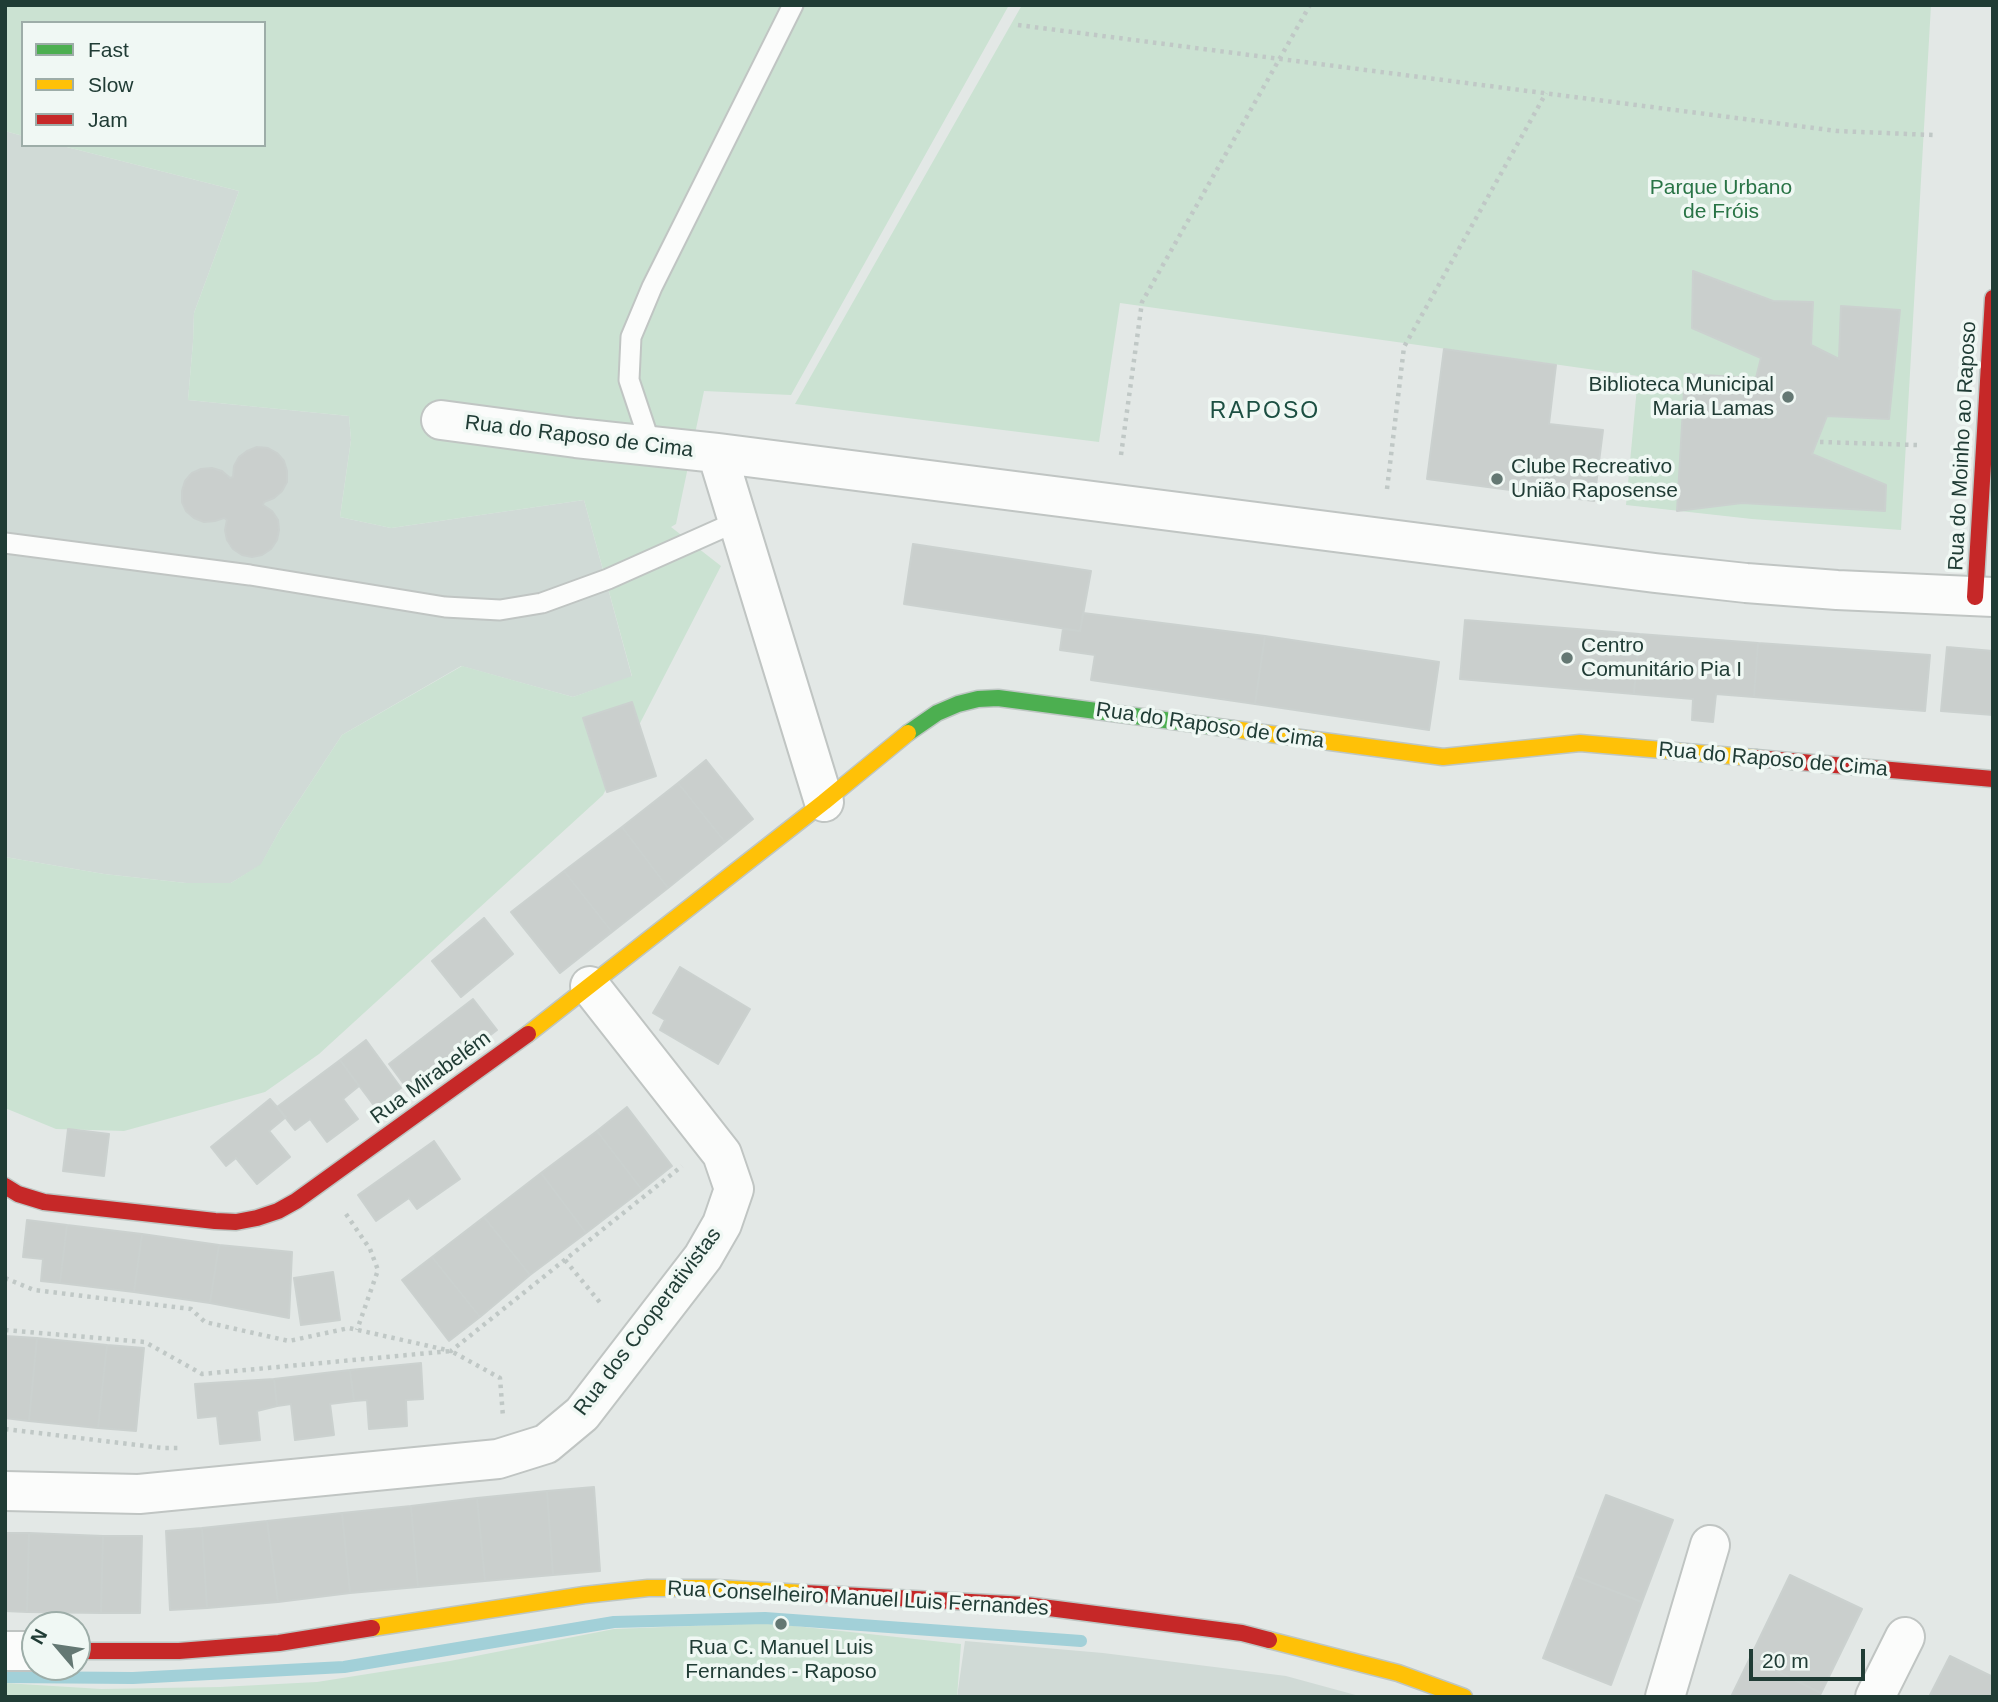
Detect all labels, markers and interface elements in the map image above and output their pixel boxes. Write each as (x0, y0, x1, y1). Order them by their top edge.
legend (21, 21, 266, 147)
text: Fast (88, 38, 129, 61)
text: Slow (88, 73, 134, 96)
text: Jam (88, 108, 128, 131)
park label: Parque Urbano de Fróis (1650, 175, 1792, 225)
street label: Rua do Moinho ao Raposo (1944, 321, 1982, 571)
place label: Biblioteca Municipal Maria Lamas (1588, 372, 1774, 422)
marker: Biblioteca Municipal Maria Lamas (1780, 389, 1796, 405)
district label: RAPOSO (1211, 398, 1319, 426)
street label: Rua do Raposo de Cima (463, 410, 695, 464)
place label: Clube Recreativo União Raposense (1511, 454, 1678, 504)
marker: Clube Recreativo União Raposense (1489, 471, 1505, 487)
place label: Centro Comunitário Pia I (1581, 633, 1742, 683)
marker: Centro Comunitário Pia I (1559, 650, 1575, 666)
street label: Rua do Raposo de Cima (1094, 698, 1326, 754)
street label: Rua do Raposo de Cima (1657, 737, 1889, 783)
street label: Rua Mirabelém (366, 1026, 496, 1130)
street label: Rua dos Cooperativistas (569, 1223, 727, 1421)
street label: Rua Conselheiro Manuel Luis Fernandes (667, 1576, 1049, 1622)
north arrow (21, 1611, 91, 1681)
marker: Rua C. Manuel Luis Fernandes - Raposo (773, 1616, 789, 1632)
text: N (26, 1625, 51, 1648)
place label: Rua C. Manuel Luis Fernandes - Raposo (685, 1635, 877, 1685)
scale bar (1753, 1636, 1868, 1680)
text: 20 m (1762, 1649, 1809, 1672)

